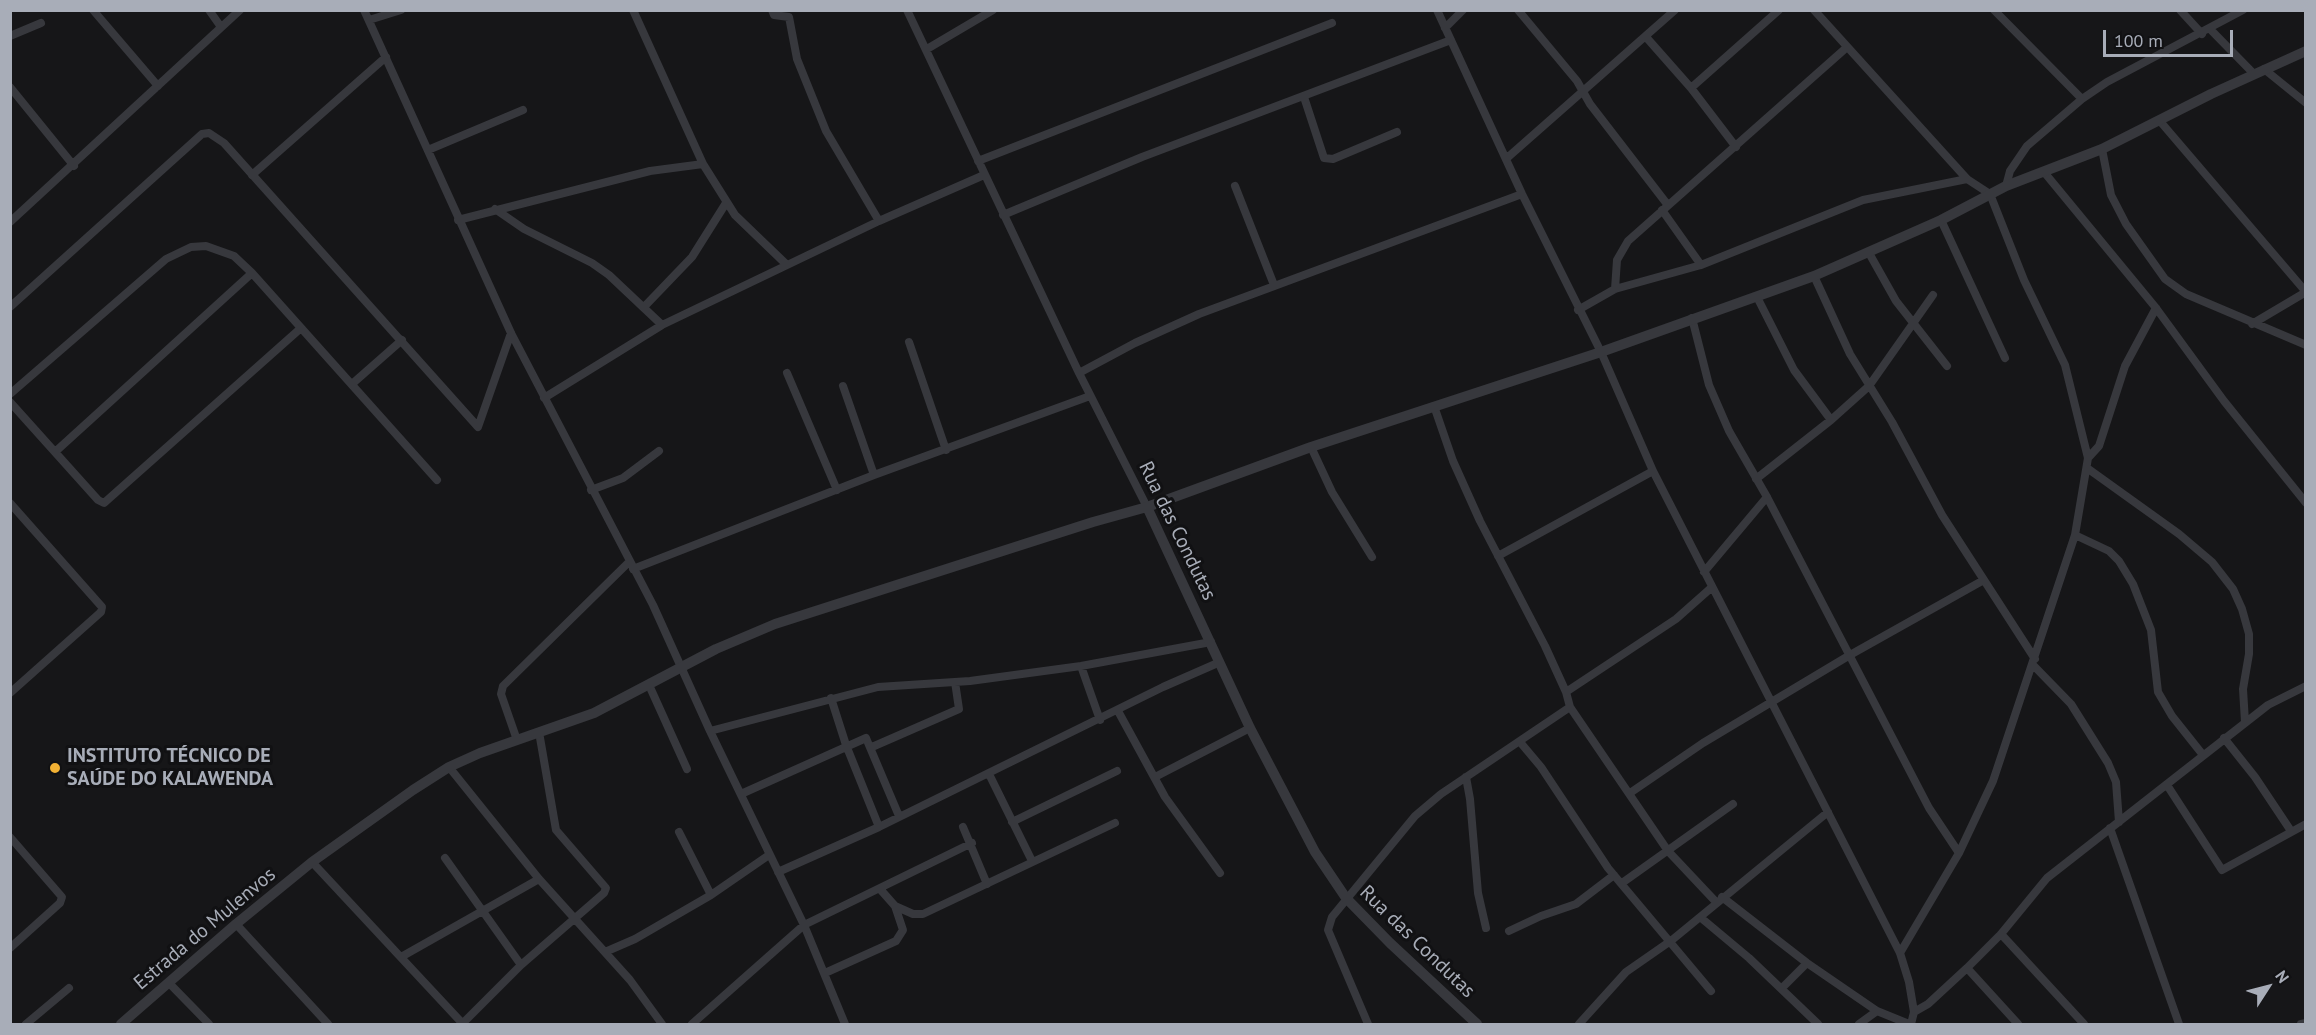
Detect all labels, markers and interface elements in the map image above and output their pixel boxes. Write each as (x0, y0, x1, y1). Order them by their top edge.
scale bar (2106, 18, 2236, 56)
text: 100 m (2114, 29, 2163, 52)
street label: Rua das Condutas (1133, 458, 1221, 604)
place label: INSTITUTO TÉCNICO DE SAÚDE DO KALAWENDA (67, 744, 273, 791)
marker: INSTITUTO TÉCNICO DE SAÚDE DO KALAWENDA (48, 761, 62, 775)
street label: Estrada do Mulenvos (129, 863, 281, 995)
street label: Rua das Condutas (1354, 881, 1480, 1003)
north arrow (2238, 957, 2298, 1017)
text: N (2271, 966, 2294, 987)

